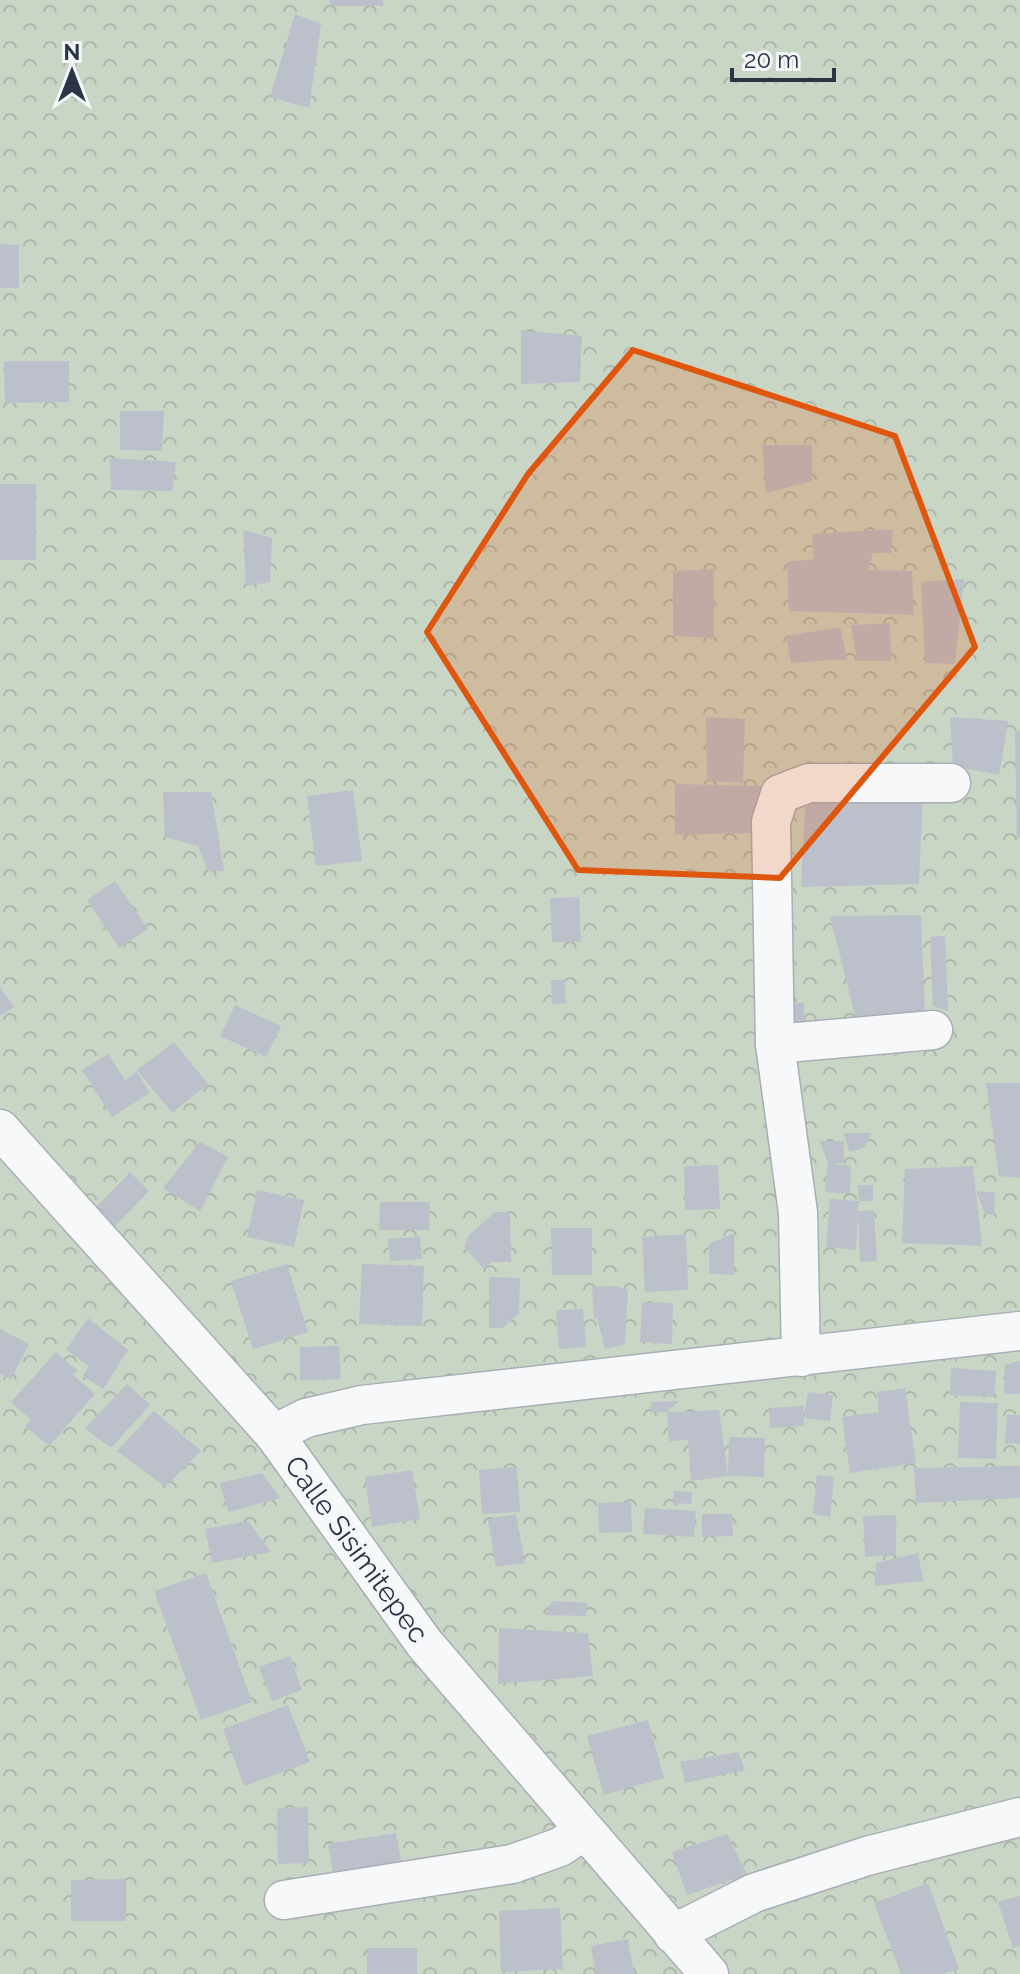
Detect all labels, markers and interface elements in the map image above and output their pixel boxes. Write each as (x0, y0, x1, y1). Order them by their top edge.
north arrow (32, 32, 112, 112)
scale bar (732, 32, 834, 82)
text: N (64, 39, 80, 65)
text: 20 m (744, 45, 799, 74)
street label: Calle Sisimitepec (278, 1450, 435, 1649)

